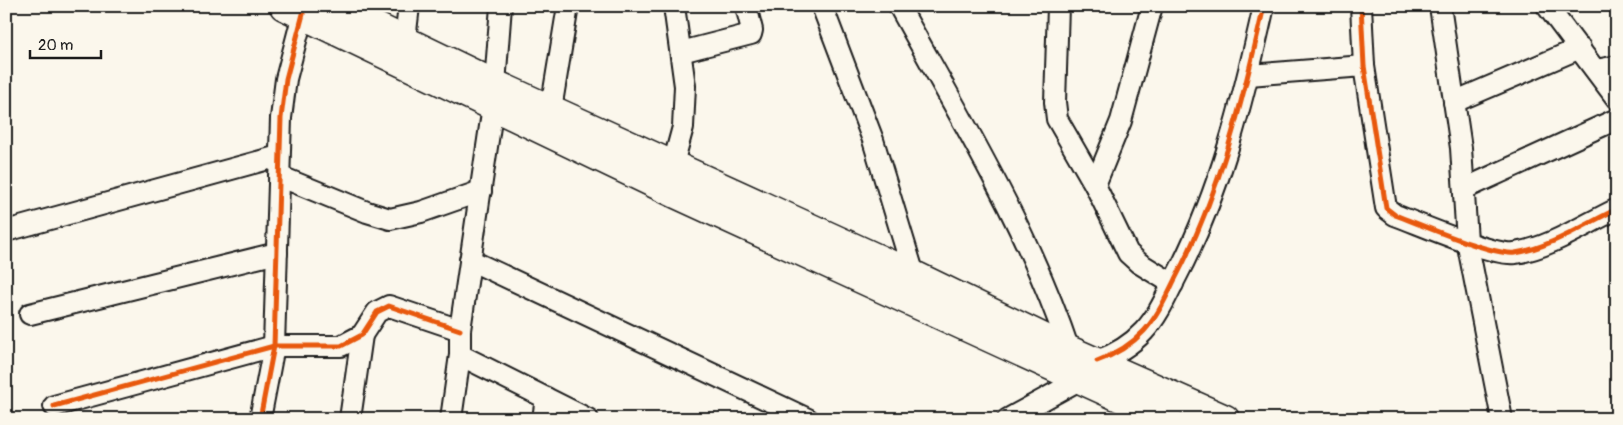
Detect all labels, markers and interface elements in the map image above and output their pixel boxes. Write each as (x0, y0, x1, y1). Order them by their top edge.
scale bar (30, 28, 101, 60)
text: 20 m (38, 36, 73, 55)

